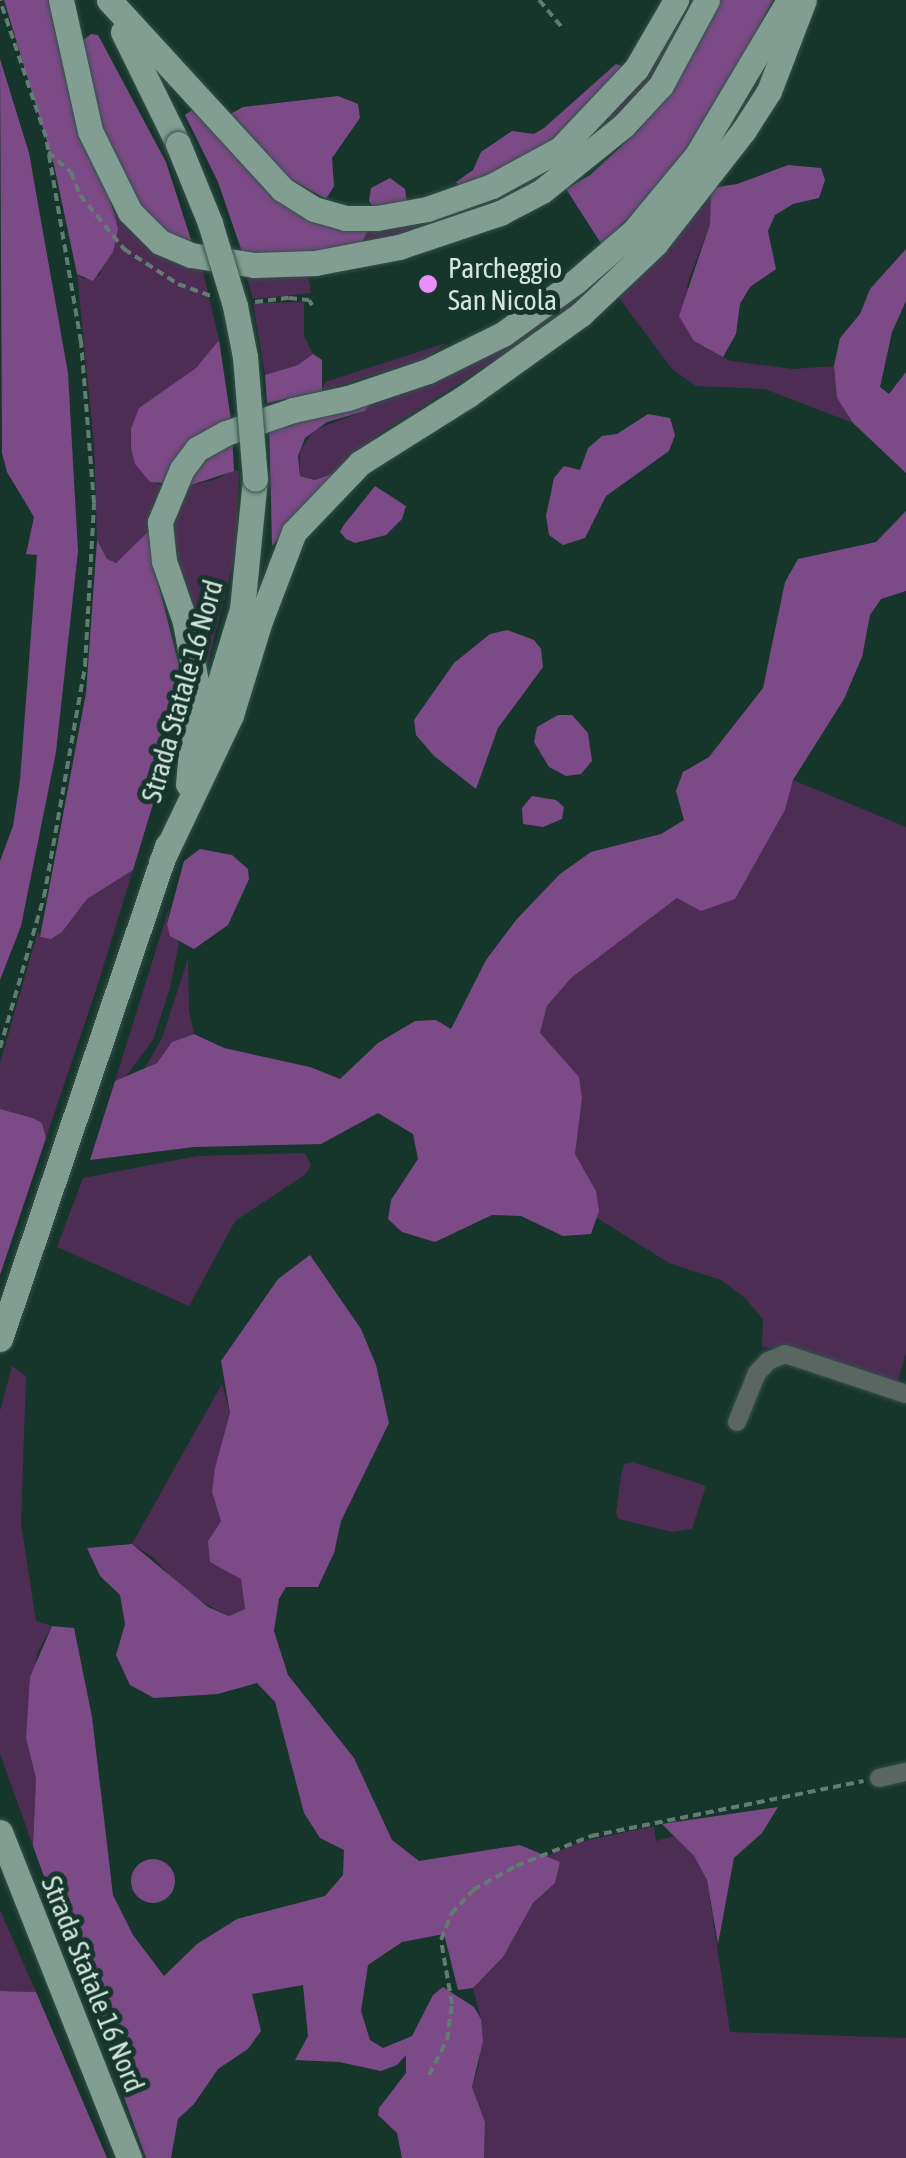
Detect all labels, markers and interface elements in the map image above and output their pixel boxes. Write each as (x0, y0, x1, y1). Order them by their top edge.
place label: Parcheggio San Nicola (448, 251, 562, 317)
marker: Parcheggio San Nicola (417, 273, 439, 295)
street label: Strada Statale 16 Nord (134, 576, 230, 806)
street label: Strada Statale 16 Nord (34, 1871, 152, 2097)

